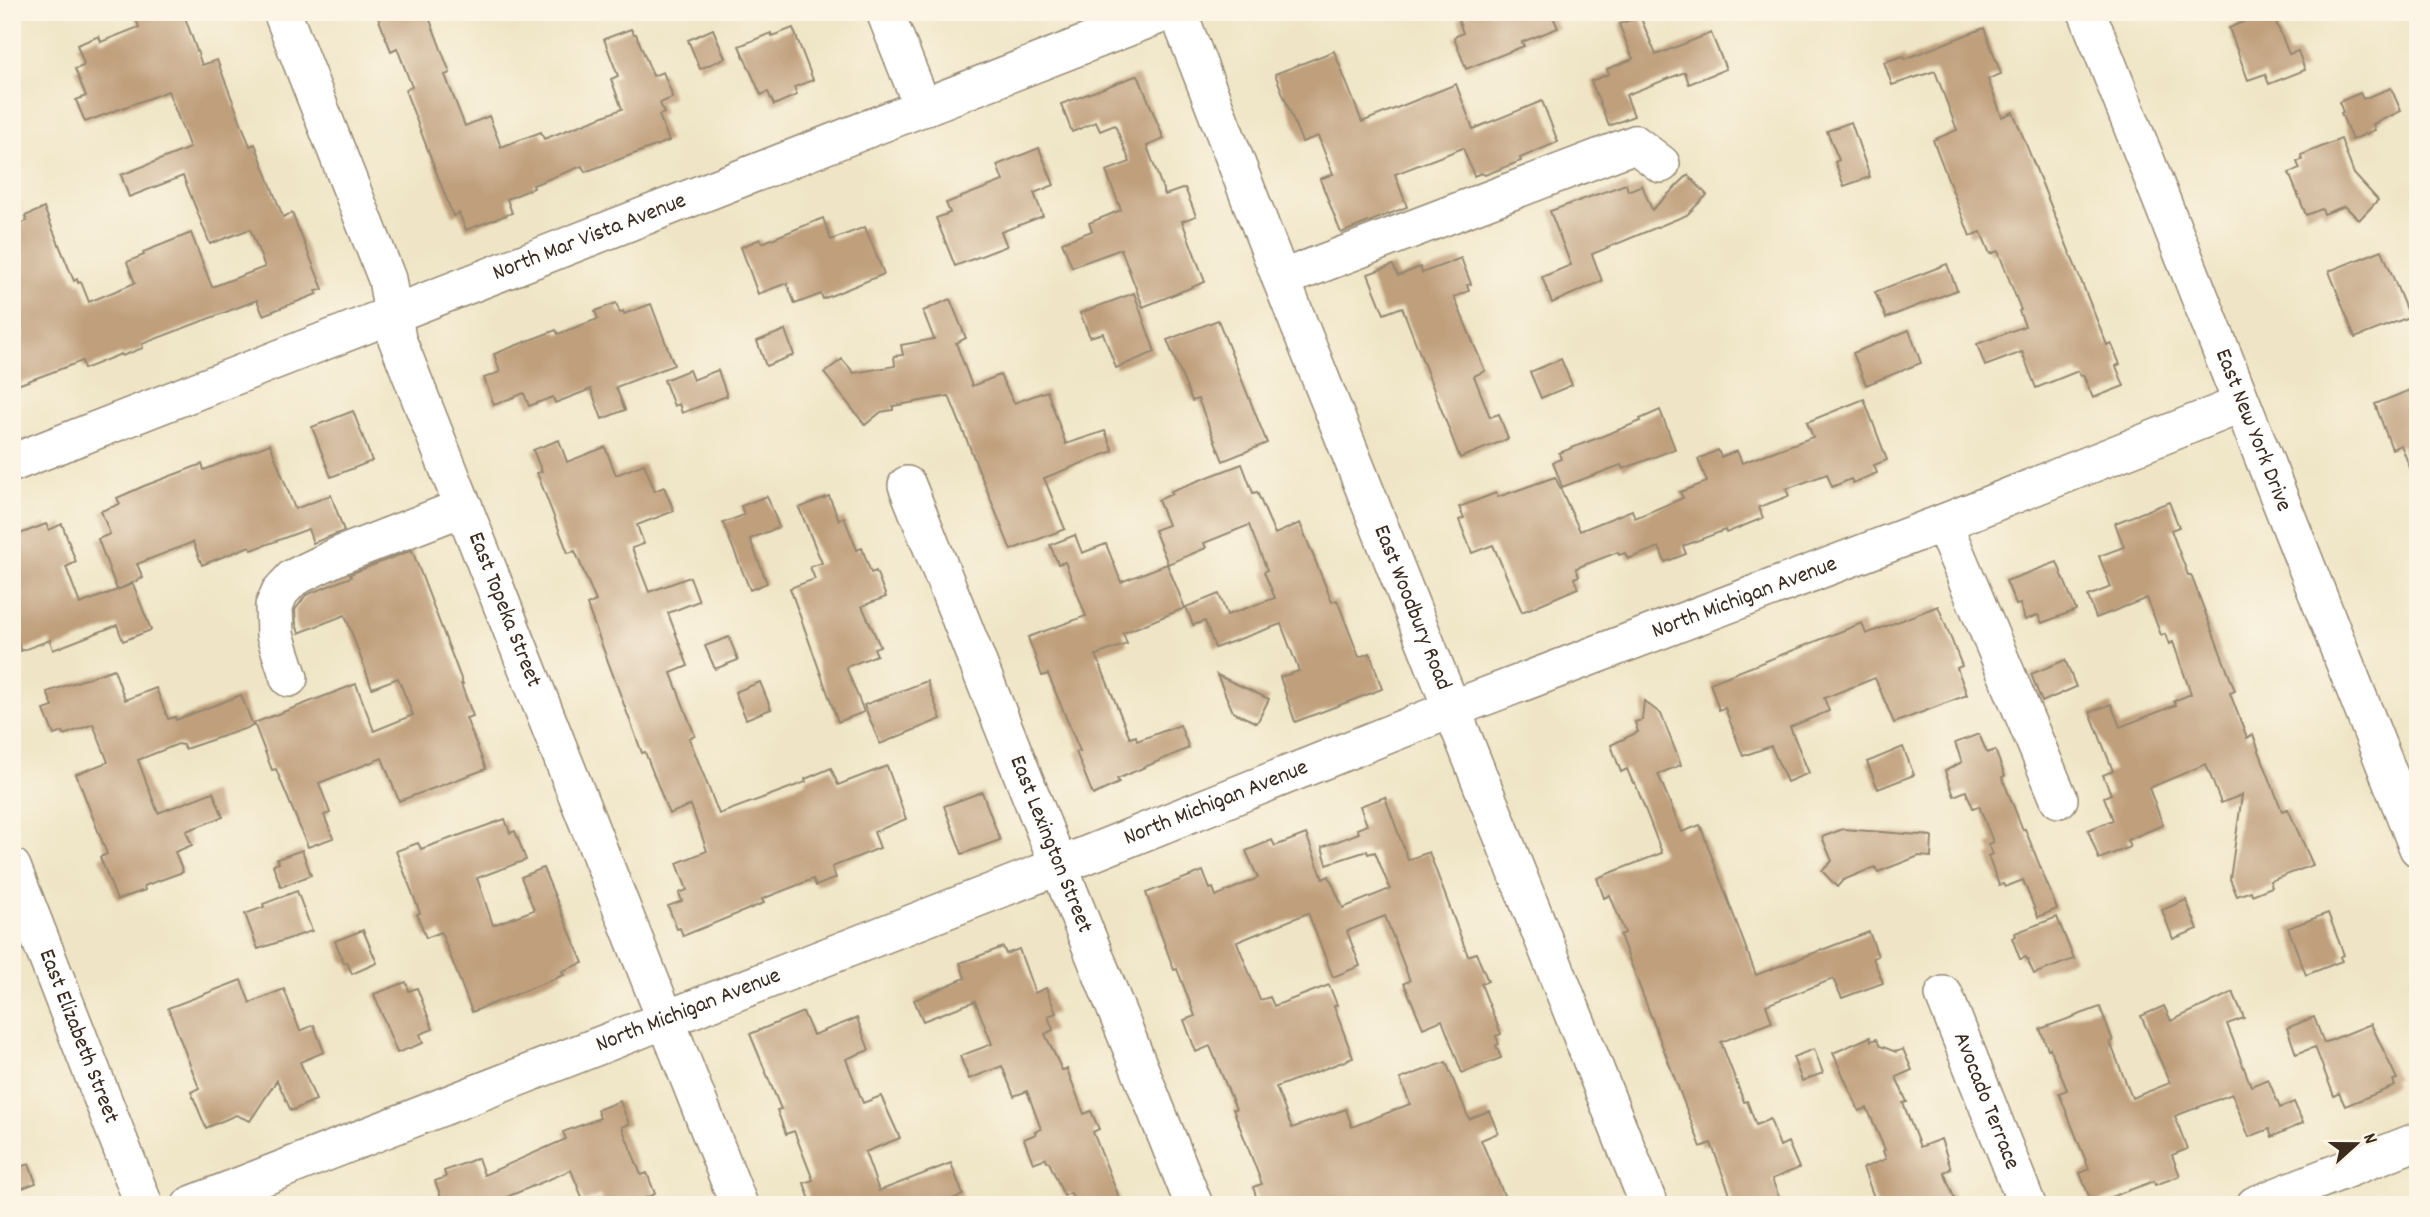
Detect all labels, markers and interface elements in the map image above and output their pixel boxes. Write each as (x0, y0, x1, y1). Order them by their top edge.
street label: North Mar Vista Avenue (488, 185, 691, 290)
street label: East New York Drive (2206, 344, 2300, 517)
street label: East Woodbury Road (1364, 520, 1459, 695)
street label: East Topeka Street (458, 527, 550, 692)
street label: North Michigan Avenue (1647, 548, 1842, 648)
street label: East Lexington Street (1000, 751, 1101, 938)
street label: North Michigan Avenue (1119, 752, 1313, 855)
street label: East Elizabeth Street (29, 944, 127, 1129)
street label: North Michigan Avenue (591, 960, 786, 1062)
street label: Avocado Terrace (1944, 1027, 2028, 1175)
north arrow (2322, 1108, 2392, 1178)
text: N (2354, 1130, 2383, 1148)

